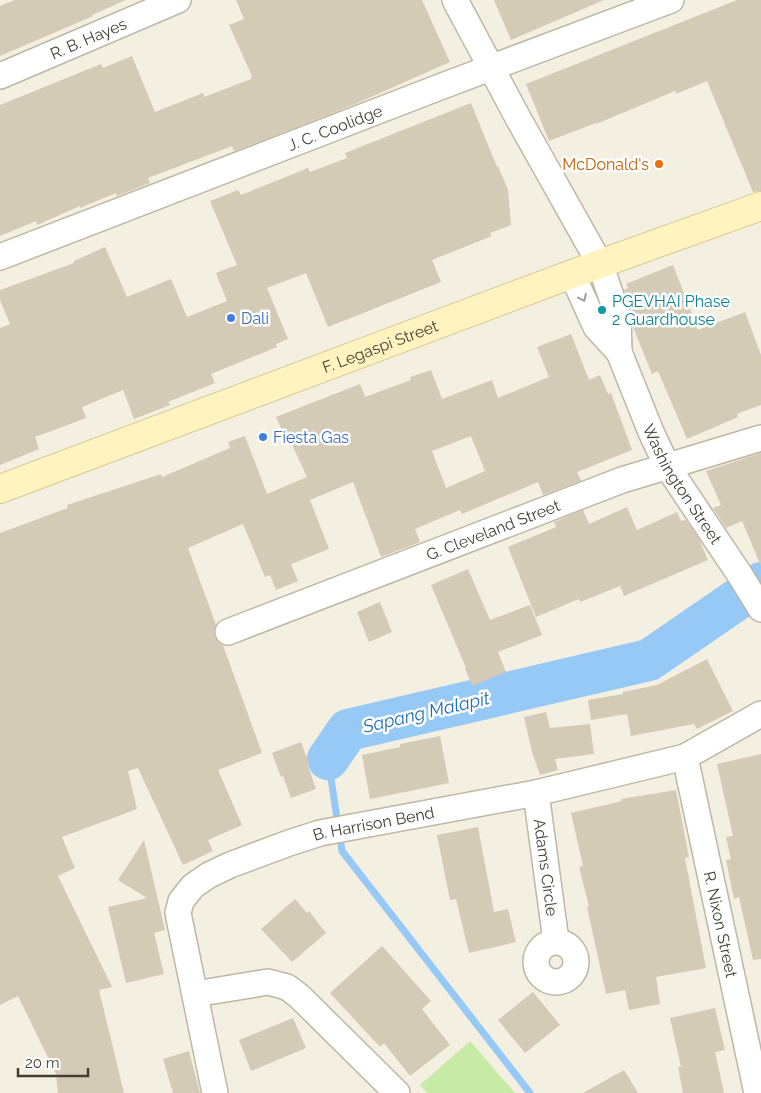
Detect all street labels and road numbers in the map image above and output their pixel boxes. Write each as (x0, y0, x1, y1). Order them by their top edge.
street label: R. B. Hayes (47, 14, 130, 63)
street label: J. C. Coolidge (285, 101, 385, 154)
street label: F. Legaspi Street (320, 316, 441, 376)
street label: Washington Street (639, 421, 726, 548)
street label: G. Cleveland Street (423, 495, 563, 564)
street label: B. Harrison Bend (310, 803, 436, 844)
street label: Adams Circle (530, 817, 562, 917)
street label: R. Nixon Street (700, 869, 742, 980)

